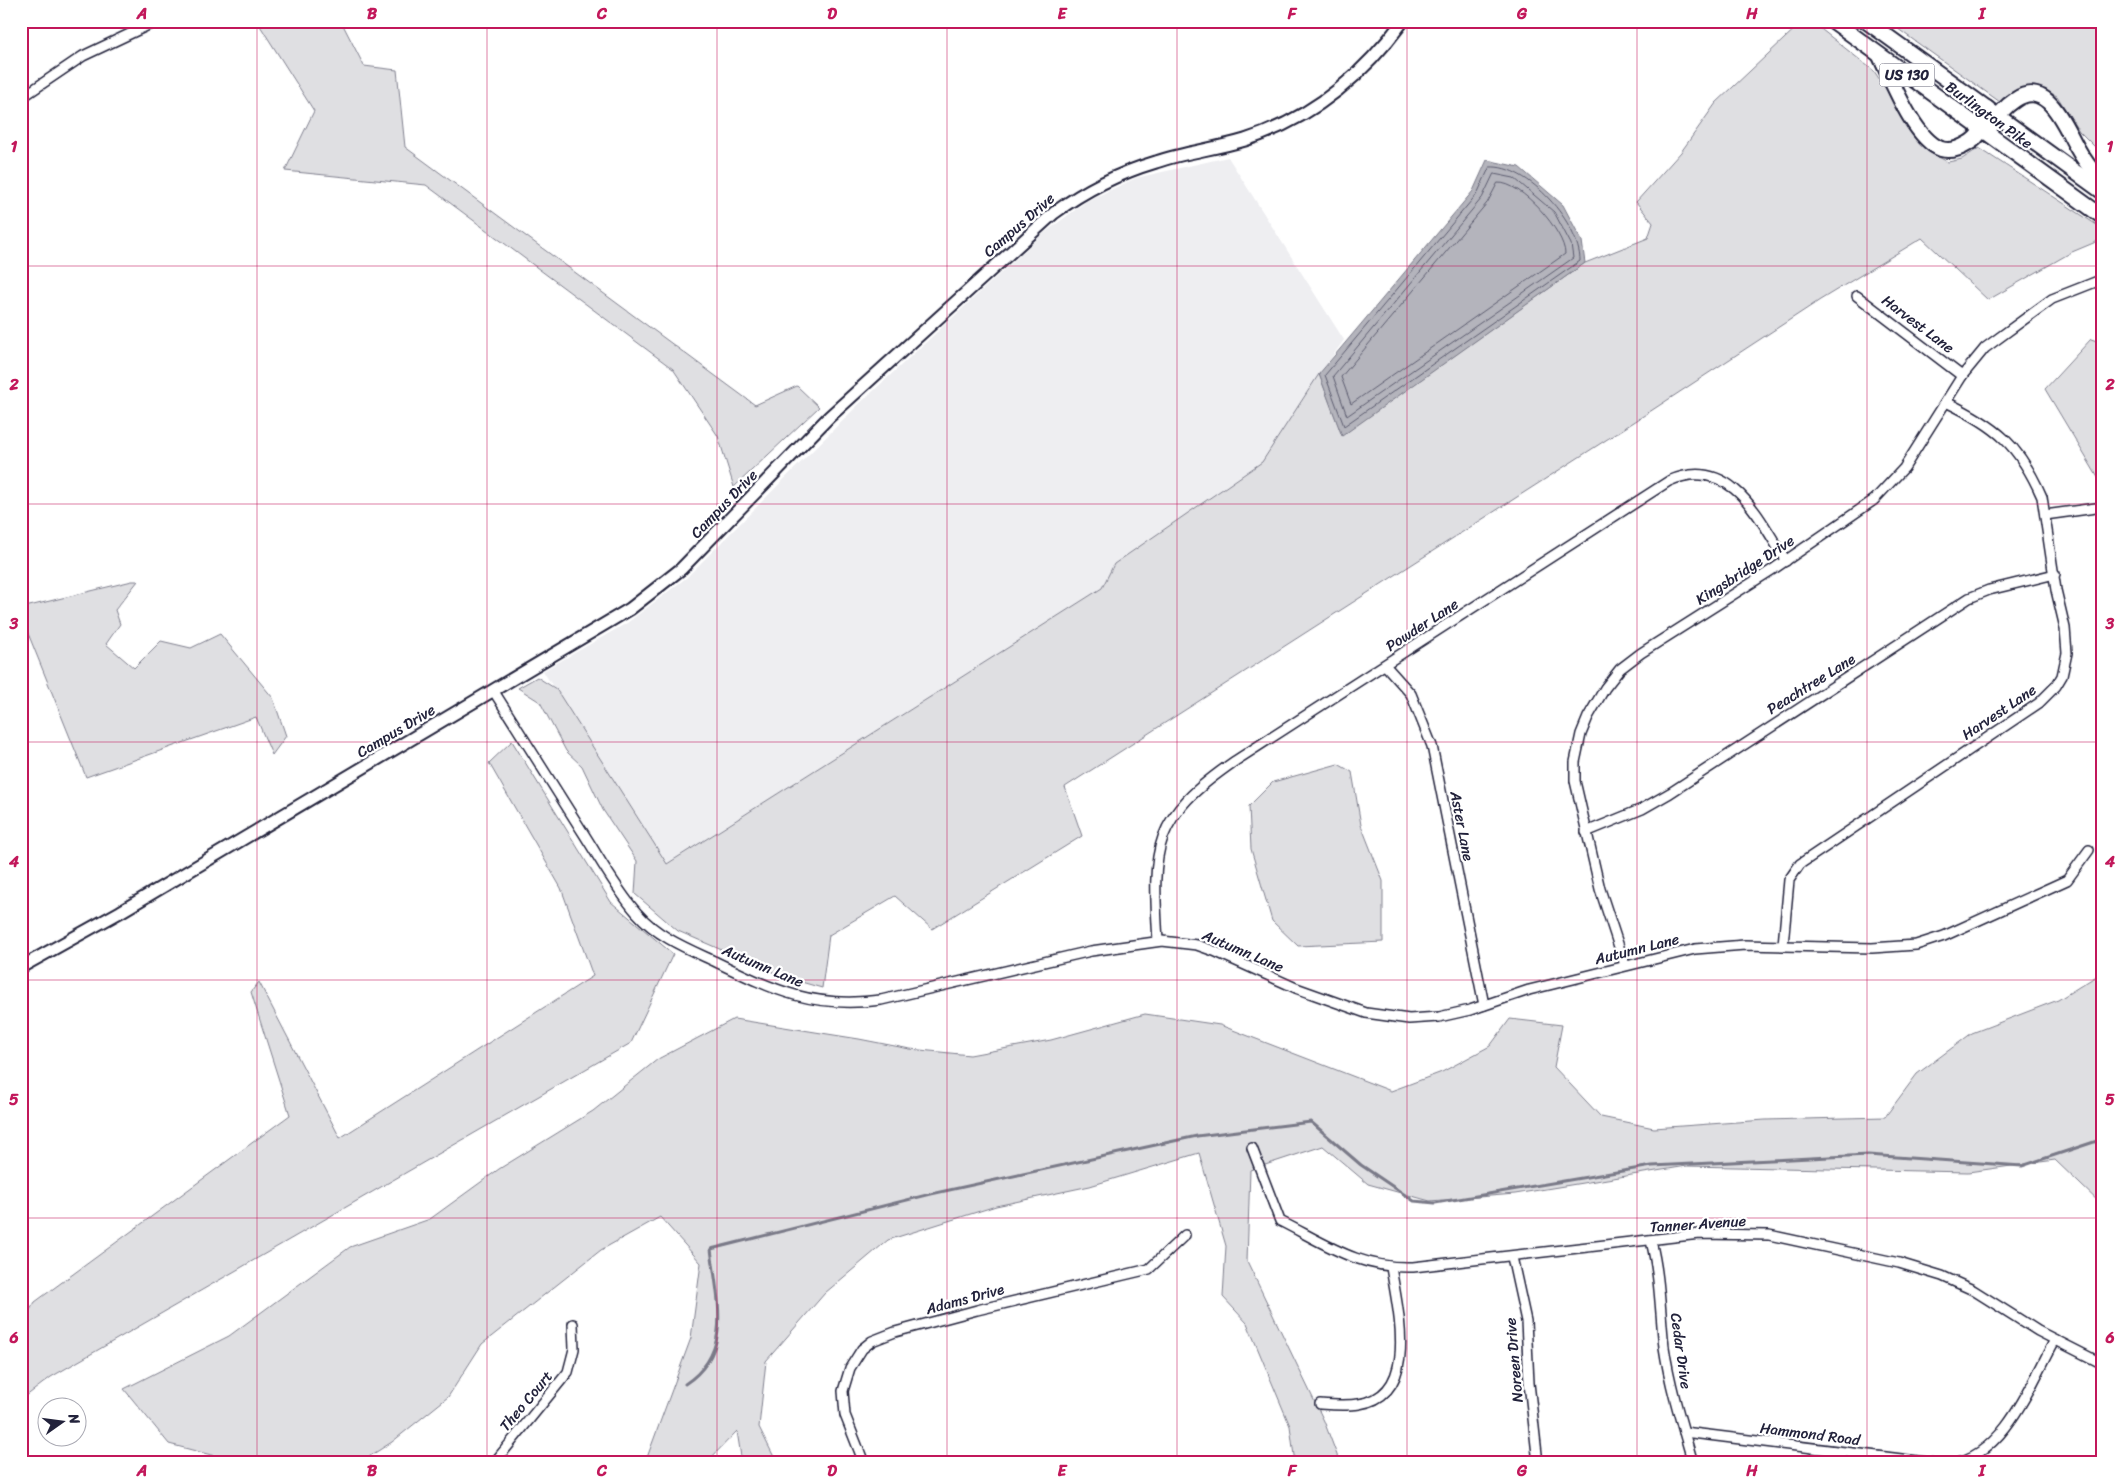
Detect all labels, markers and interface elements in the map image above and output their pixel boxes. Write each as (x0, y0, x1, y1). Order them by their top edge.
text: A (136, 0, 147, 28)
text: B (367, 0, 378, 28)
text: C (596, 0, 608, 28)
text: D (827, 0, 837, 28)
text: E (1058, 0, 1068, 28)
text: F (1287, 0, 1298, 28)
text: G (1516, 0, 1528, 28)
text: H (1745, 0, 1758, 28)
text: I (1978, 0, 1987, 28)
road number: US 130 (1880, 64, 1934, 86)
street label: Burlington Pike (1940, 74, 2038, 156)
text: 1 (11, 132, 18, 161)
text: 1 (2107, 132, 2114, 161)
street label: Campus Drive (977, 186, 1061, 264)
street label: Harvest Lane (1876, 288, 1960, 360)
text: 2 (8, 370, 19, 399)
text: 2 (2104, 370, 2115, 399)
street label: Campus Drive (684, 463, 764, 545)
street label: Kingsbridge Drive (1690, 528, 1800, 612)
street label: Powder Lane (1380, 591, 1464, 659)
text: 3 (9, 609, 19, 638)
text: 3 (2105, 609, 2115, 638)
street label: Peachtree Lane (1761, 646, 1861, 722)
street label: Harvest Lane (1956, 677, 2042, 747)
street label: Campus Drive (351, 697, 441, 765)
street label: Aster Lane (1442, 788, 1482, 863)
text: 4 (8, 847, 19, 876)
text: 4 (2104, 847, 2115, 876)
street label: Autumn Lane (1197, 922, 1288, 980)
street label: Autumn Lane (1591, 926, 1682, 972)
street label: Autumn Lane (717, 937, 808, 995)
text: 5 (9, 1085, 19, 1114)
text: 5 (2105, 1085, 2115, 1114)
street label: Tanner Avenue (1649, 1208, 1747, 1240)
street label: Adams Drive (922, 1276, 1007, 1322)
street label: Cedar Drive (1663, 1311, 1699, 1391)
street label: Noreen Drive (1497, 1316, 1531, 1403)
text: 6 (8, 1323, 19, 1352)
text: 6 (2104, 1323, 2115, 1352)
street label: Theo Court (493, 1364, 560, 1437)
north arrow (38, 1396, 88, 1446)
text: N (61, 1410, 88, 1427)
street label: Hammond Road (1758, 1415, 1863, 1453)
text: A (136, 1456, 147, 1484)
text: B (367, 1456, 378, 1484)
text: C (596, 1456, 608, 1484)
text: D (827, 1456, 837, 1484)
text: E (1058, 1456, 1068, 1484)
text: F (1287, 1456, 1298, 1484)
text: G (1516, 1456, 1528, 1484)
text: H (1745, 1456, 1758, 1484)
text: I (1978, 1456, 1987, 1484)

